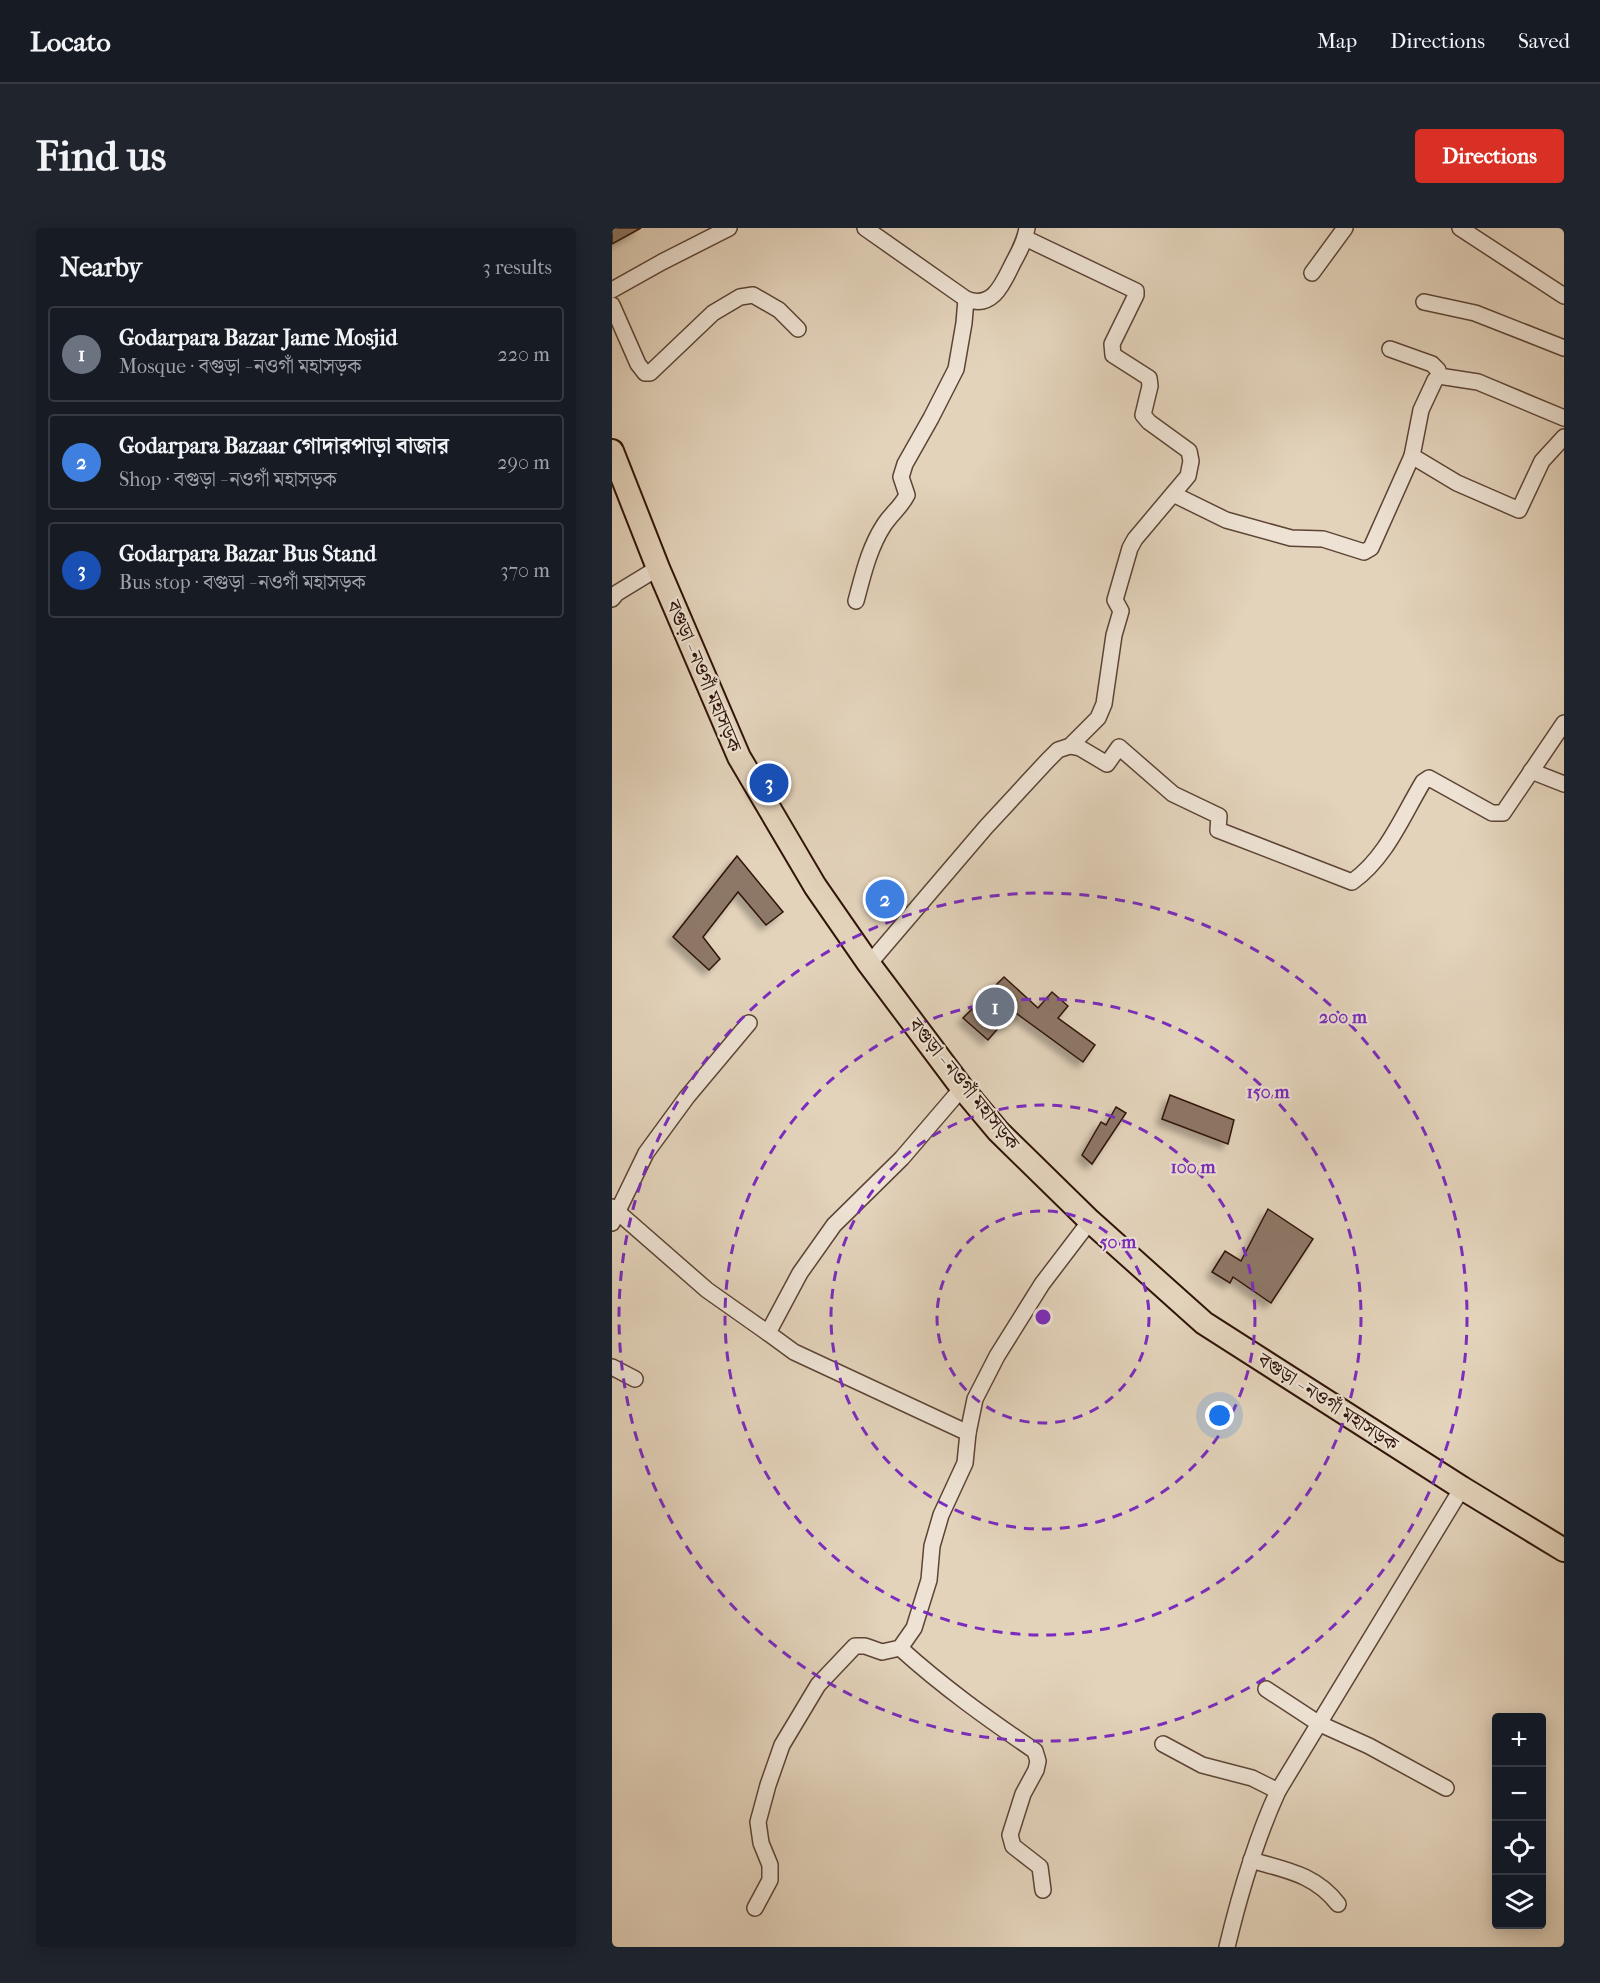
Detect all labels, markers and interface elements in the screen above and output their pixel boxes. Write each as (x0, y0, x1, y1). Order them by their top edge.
text: Locato (30, 25, 111, 58)
text: Map (1317, 29, 1357, 53)
text: Directions (1390, 29, 1485, 53)
text: Saved (1518, 29, 1570, 53)
button: Directions (1415, 129, 1564, 183)
text: Find us (36, 132, 166, 181)
text: Nearby (60, 252, 142, 283)
text: 3 results (483, 256, 552, 279)
text: Godarpara Bazar Jame Mosjid (119, 325, 398, 351)
text: 1 (78, 343, 85, 366)
text: 220 m (497, 343, 550, 366)
text: Mosque · বগুড়া - নওগাঁ মহাসড়ক (119, 355, 361, 378)
text: Godarpara Bazaar গোদারপাড়া বাজার (119, 433, 449, 459)
text: 2 (76, 451, 87, 474)
text: 290 m (497, 451, 550, 474)
text: Shop · বগুড়া - নওগাঁ মহাসড়ক (119, 468, 337, 491)
text: Godarpara Bazar Bus Stand (119, 541, 376, 567)
text: 3 (77, 559, 86, 582)
text: 370 m (500, 559, 550, 582)
text: Bus stop · বগুড়া - নওগাঁ মহাসড়ক (119, 571, 366, 594)
street label: বগুড়া - নওগাঁ মহাসড়ক (661, 595, 747, 756)
pin: 3 (750, 760, 788, 806)
pin: 2 (866, 876, 904, 922)
pin: 1 (976, 984, 1015, 1030)
text: 200 m (1319, 1007, 1368, 1028)
street label: বগুড়া - নওগাঁ মহাসড়ক (903, 1012, 1025, 1155)
text: 150 m (1247, 1082, 1290, 1103)
text: 100 m (1170, 1157, 1217, 1178)
text: 50 m (1100, 1232, 1137, 1253)
centre of rings (1033, 1307, 1053, 1327)
street label: বগুড়া - নওগাঁ মহাসড়ক (1253, 1347, 1404, 1456)
your location (1205, 1401, 1234, 1430)
map controls (1492, 1713, 1546, 1929)
button: + (1492, 1713, 1546, 1767)
button: − (1492, 1767, 1546, 1821)
button: locate (1492, 1821, 1546, 1875)
button: layers (1492, 1875, 1546, 1929)

